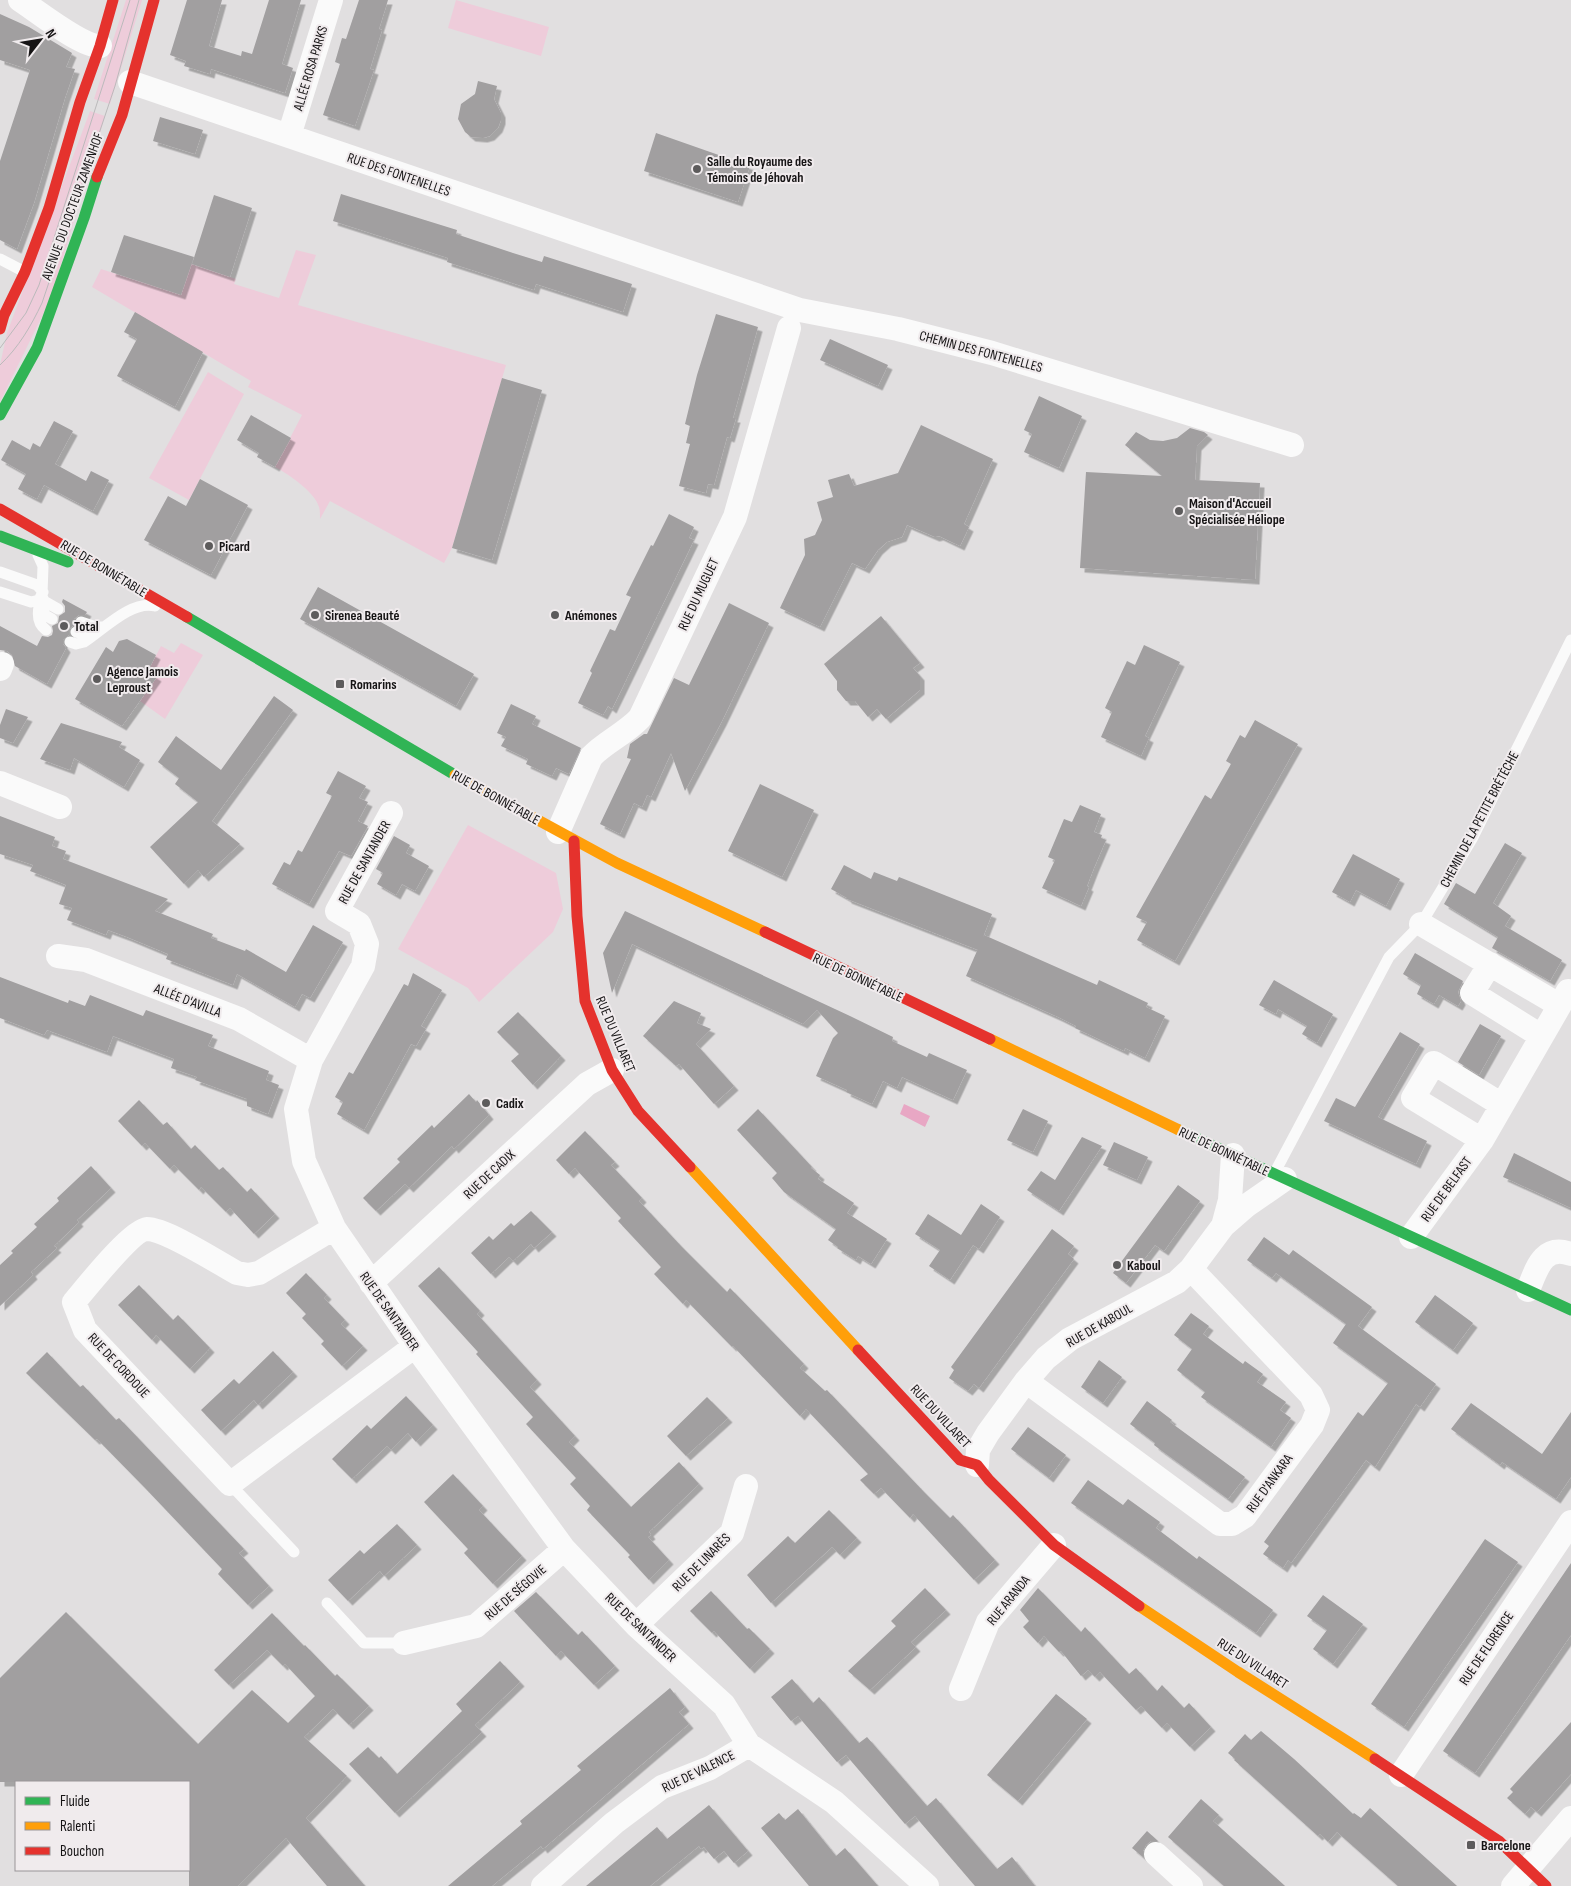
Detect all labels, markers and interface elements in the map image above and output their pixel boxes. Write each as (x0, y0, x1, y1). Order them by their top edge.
north arrow (15, 15, 65, 65)
street label: ALLÉE ROSA PARKS (289, 24, 331, 114)
text: N (42, 26, 60, 41)
street label: AVENUE DU DOCTEUR ZAMENHOF (37, 130, 107, 283)
street label: RUE DES FONTENELLES (345, 149, 453, 200)
place label: Salle du Royaume des Témoins de Jéhovah (707, 153, 812, 186)
marker: Salle du Royaume des Témoins de Jéhovah (691, 163, 703, 175)
street label: CHEMIN DES FONTENELLES (917, 327, 1044, 376)
place label: Maison d'Accueil Spécialisée Héliope (1189, 495, 1285, 528)
marker: Maison d'Accueil Spécialisée Héliope (1173, 505, 1185, 517)
street label: RUE DE BONNÉTABLE (58, 536, 150, 601)
place label: Picard (219, 538, 250, 555)
marker: Picard (203, 540, 215, 552)
street label: RUE DU MUGUET (674, 555, 723, 633)
place label: Sirenea Beauté (325, 607, 399, 624)
place label: Anémones (564, 607, 617, 624)
marker: Sirenea Beauté (309, 609, 321, 621)
marker: Anémones (549, 609, 561, 621)
place label: Total (74, 618, 99, 635)
marker: Total (58, 620, 70, 632)
place label: Agence Jamois Leproust (106, 663, 178, 696)
marker: Agence Jamois Leproust (91, 673, 103, 685)
place label: Romarins (350, 676, 397, 693)
marker: Romarins (334, 678, 346, 690)
street label: CHEMIN DE LA PETITE BRÉTÈCHE (1436, 748, 1523, 890)
street label: RUE DE BONNÉTABLE (449, 766, 543, 829)
street label: RUE DE SANTANDER (335, 817, 395, 907)
street label: RUE DE BONNÉTABLE (810, 949, 906, 1006)
street label: ALLÉE D'AVILLA (151, 980, 225, 1021)
street label: RUE DU VILLARET (592, 994, 639, 1075)
place label: Cadix (496, 1095, 524, 1112)
marker: Cadix (480, 1097, 492, 1109)
street label: RUE DE BONNÉTABLE (1176, 1123, 1272, 1180)
street label: RUE DE CADIX (460, 1146, 519, 1203)
street label: RUE DE BELFAST (1417, 1153, 1476, 1225)
place label: Kaboul (1127, 1257, 1161, 1274)
marker: Kaboul (1111, 1259, 1123, 1271)
street label: RUE DE SANTANDER (356, 1268, 423, 1355)
street label: RUE DE KABOUL (1063, 1300, 1135, 1351)
street label: RUE DE CORDOUE (84, 1329, 153, 1402)
street label: RUE DU VILLARET (907, 1381, 975, 1452)
street label: RUE D'ANKARA (1242, 1450, 1297, 1516)
street label: RUE DE LINARÈS (669, 1530, 734, 1595)
street label: RUE DE SÉGOVIE (481, 1561, 550, 1624)
street label: RUE ARANDA (983, 1571, 1034, 1629)
street label: RUE DE SANTANDER (601, 1589, 680, 1666)
street label: RUE DE FLORENCE (1455, 1608, 1517, 1688)
street label: RUE DU VILLARET (1214, 1634, 1292, 1693)
street label: RUE DE VALENCE (659, 1746, 738, 1796)
legend (15, 1781, 190, 1871)
text: Fluide (60, 1792, 90, 1811)
text: Ralenti (60, 1817, 95, 1836)
place label: Barcelone (1481, 1837, 1531, 1854)
marker: Barcelone (1465, 1839, 1477, 1851)
text: Bouchon (60, 1842, 104, 1861)

